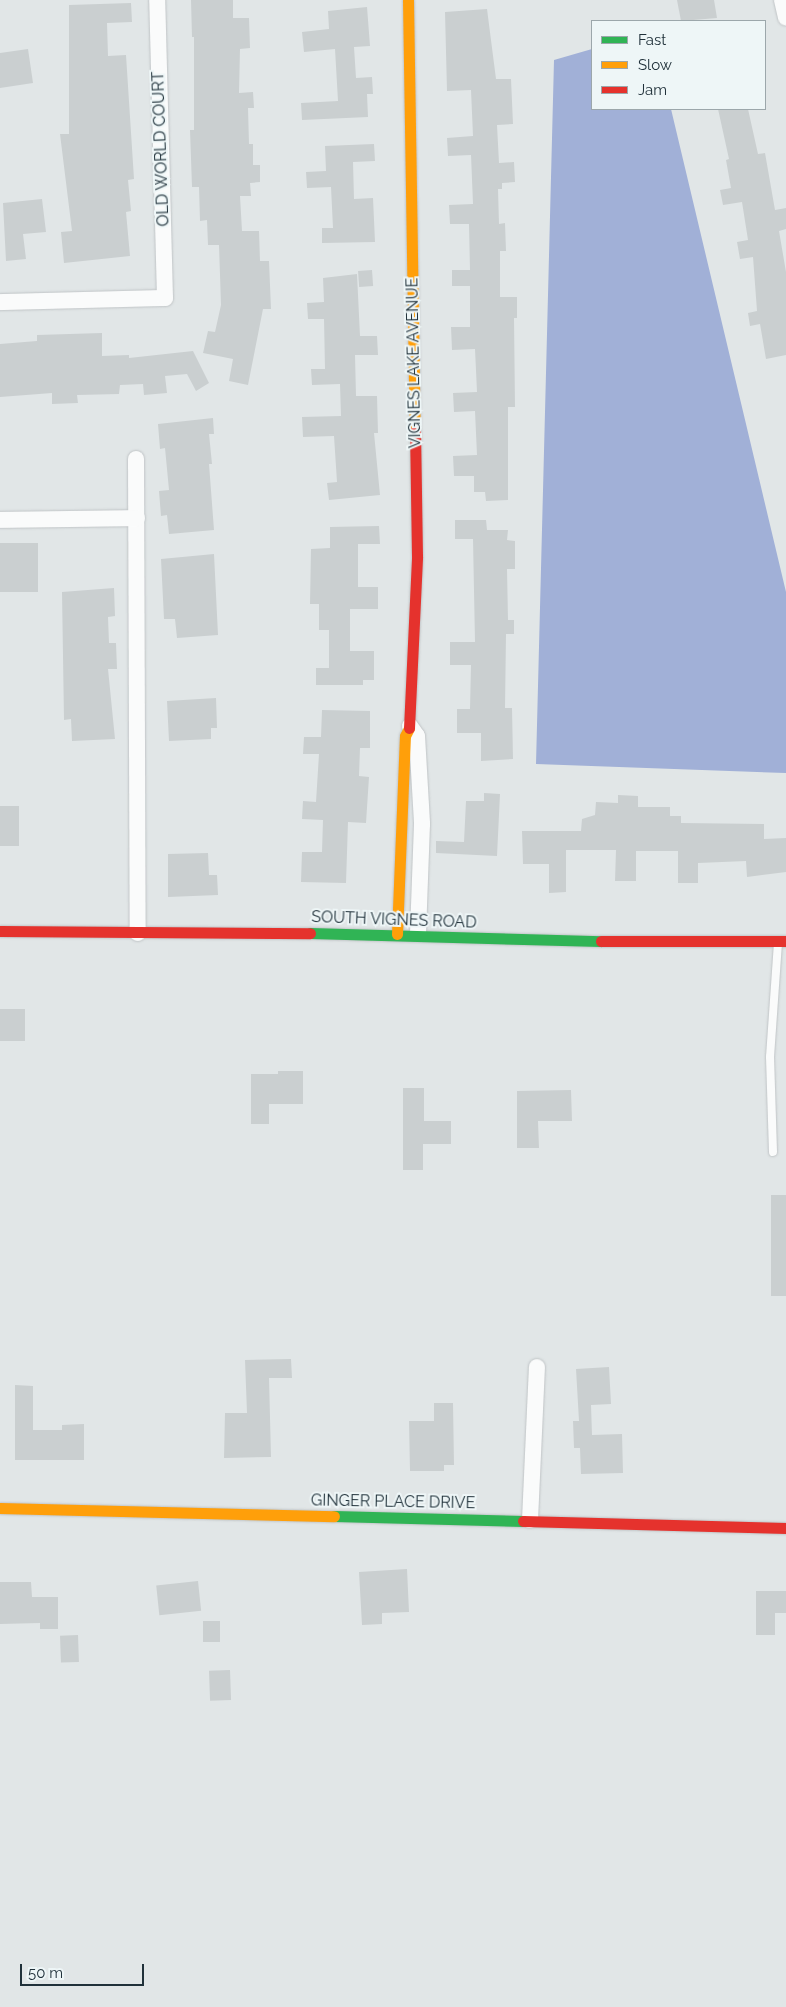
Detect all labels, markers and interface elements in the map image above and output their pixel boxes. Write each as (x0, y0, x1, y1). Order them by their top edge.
legend (591, 20, 766, 110)
text: Fast (638, 31, 666, 49)
text: Slow (638, 56, 672, 74)
street label: OLD WORLD COURT (149, 71, 173, 227)
text: Jam (638, 81, 667, 99)
street label: VIGNES LAKE AVENUE (403, 277, 425, 449)
street label: SOUTH VIGNES ROAD (311, 908, 477, 932)
street label: GINGER PLACE DRIVE (311, 1491, 475, 1513)
scale bar (22, 1954, 146, 1986)
text: 50 m (28, 1964, 63, 1982)

